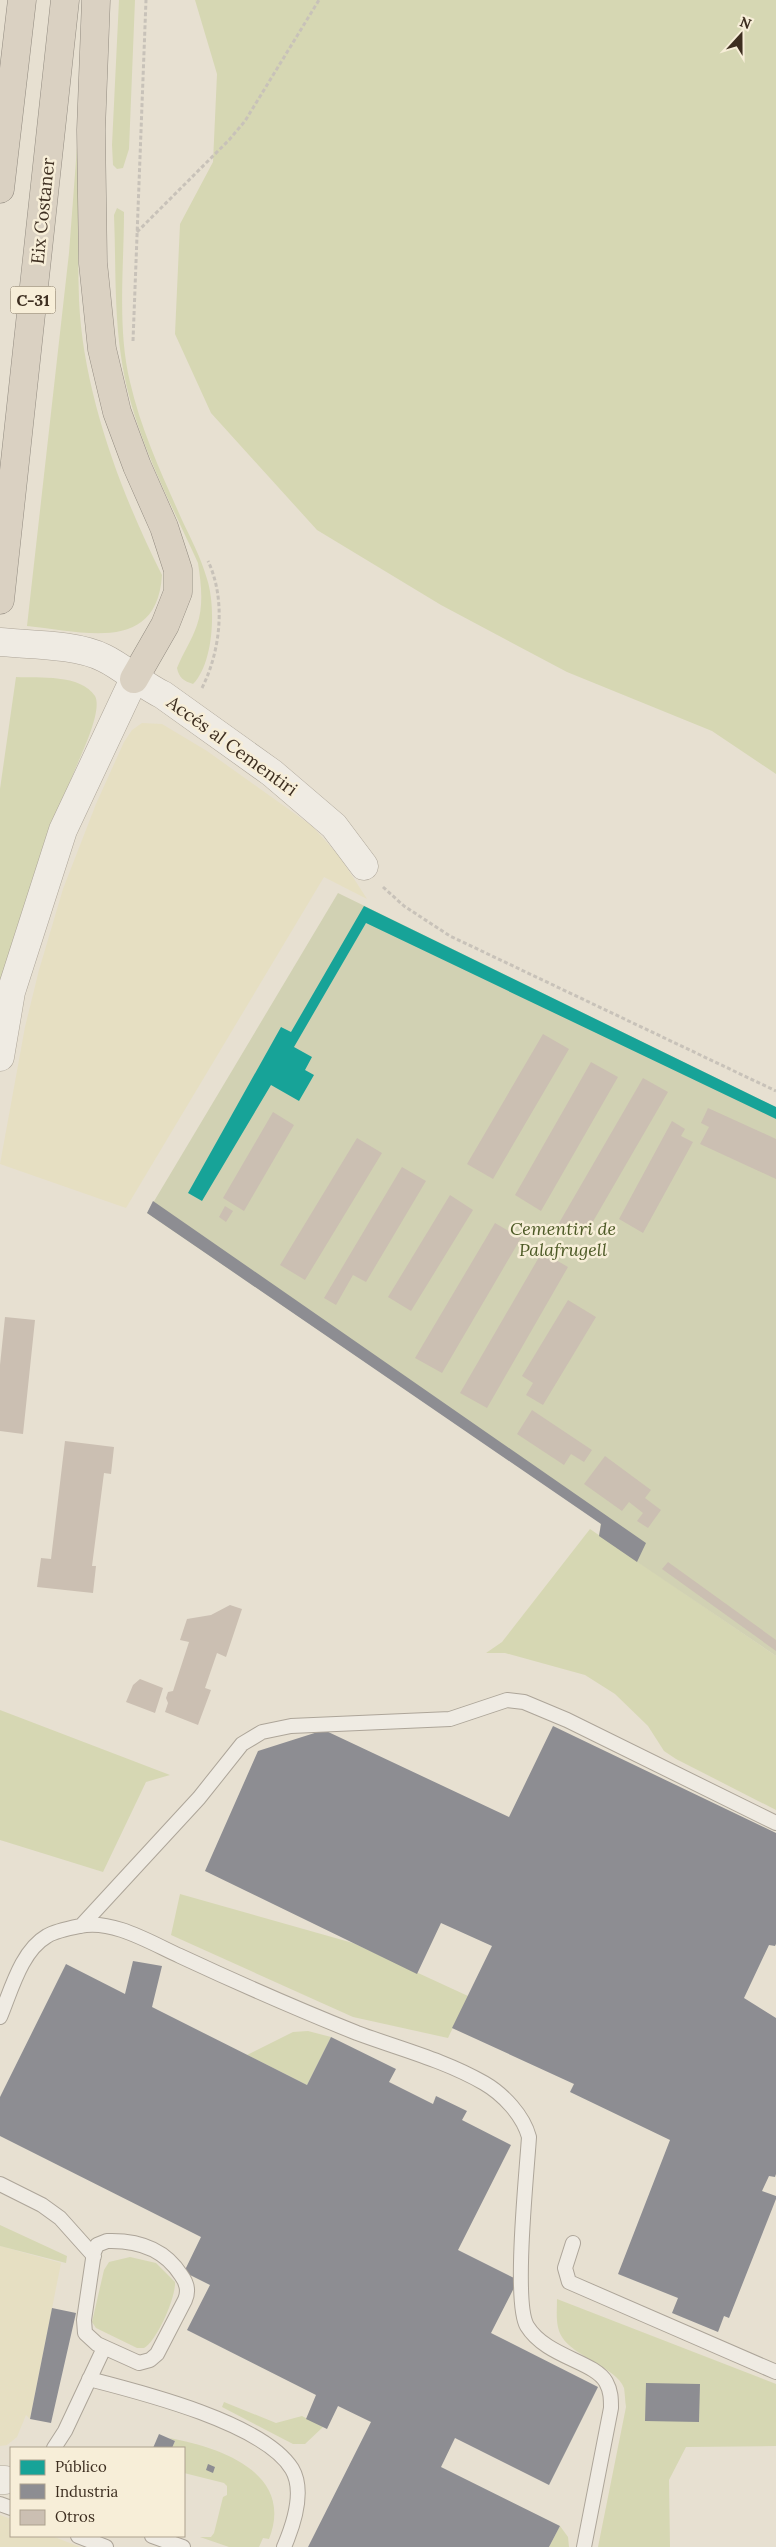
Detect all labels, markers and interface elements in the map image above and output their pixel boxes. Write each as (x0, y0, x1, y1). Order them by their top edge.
north arrow (716, 10, 766, 60)
text: N (737, 13, 754, 33)
street label: Eix Costaner (25, 156, 60, 265)
road number: C-31 (10, 286, 56, 314)
street label: Accés al Cementiri (162, 690, 302, 801)
park label: Cementiri de Palafrugell (510, 1217, 616, 1261)
legend (10, 2447, 185, 2537)
text: Público (55, 2457, 107, 2476)
text: Industria (55, 2482, 118, 2501)
text: Otros (55, 2507, 95, 2526)

